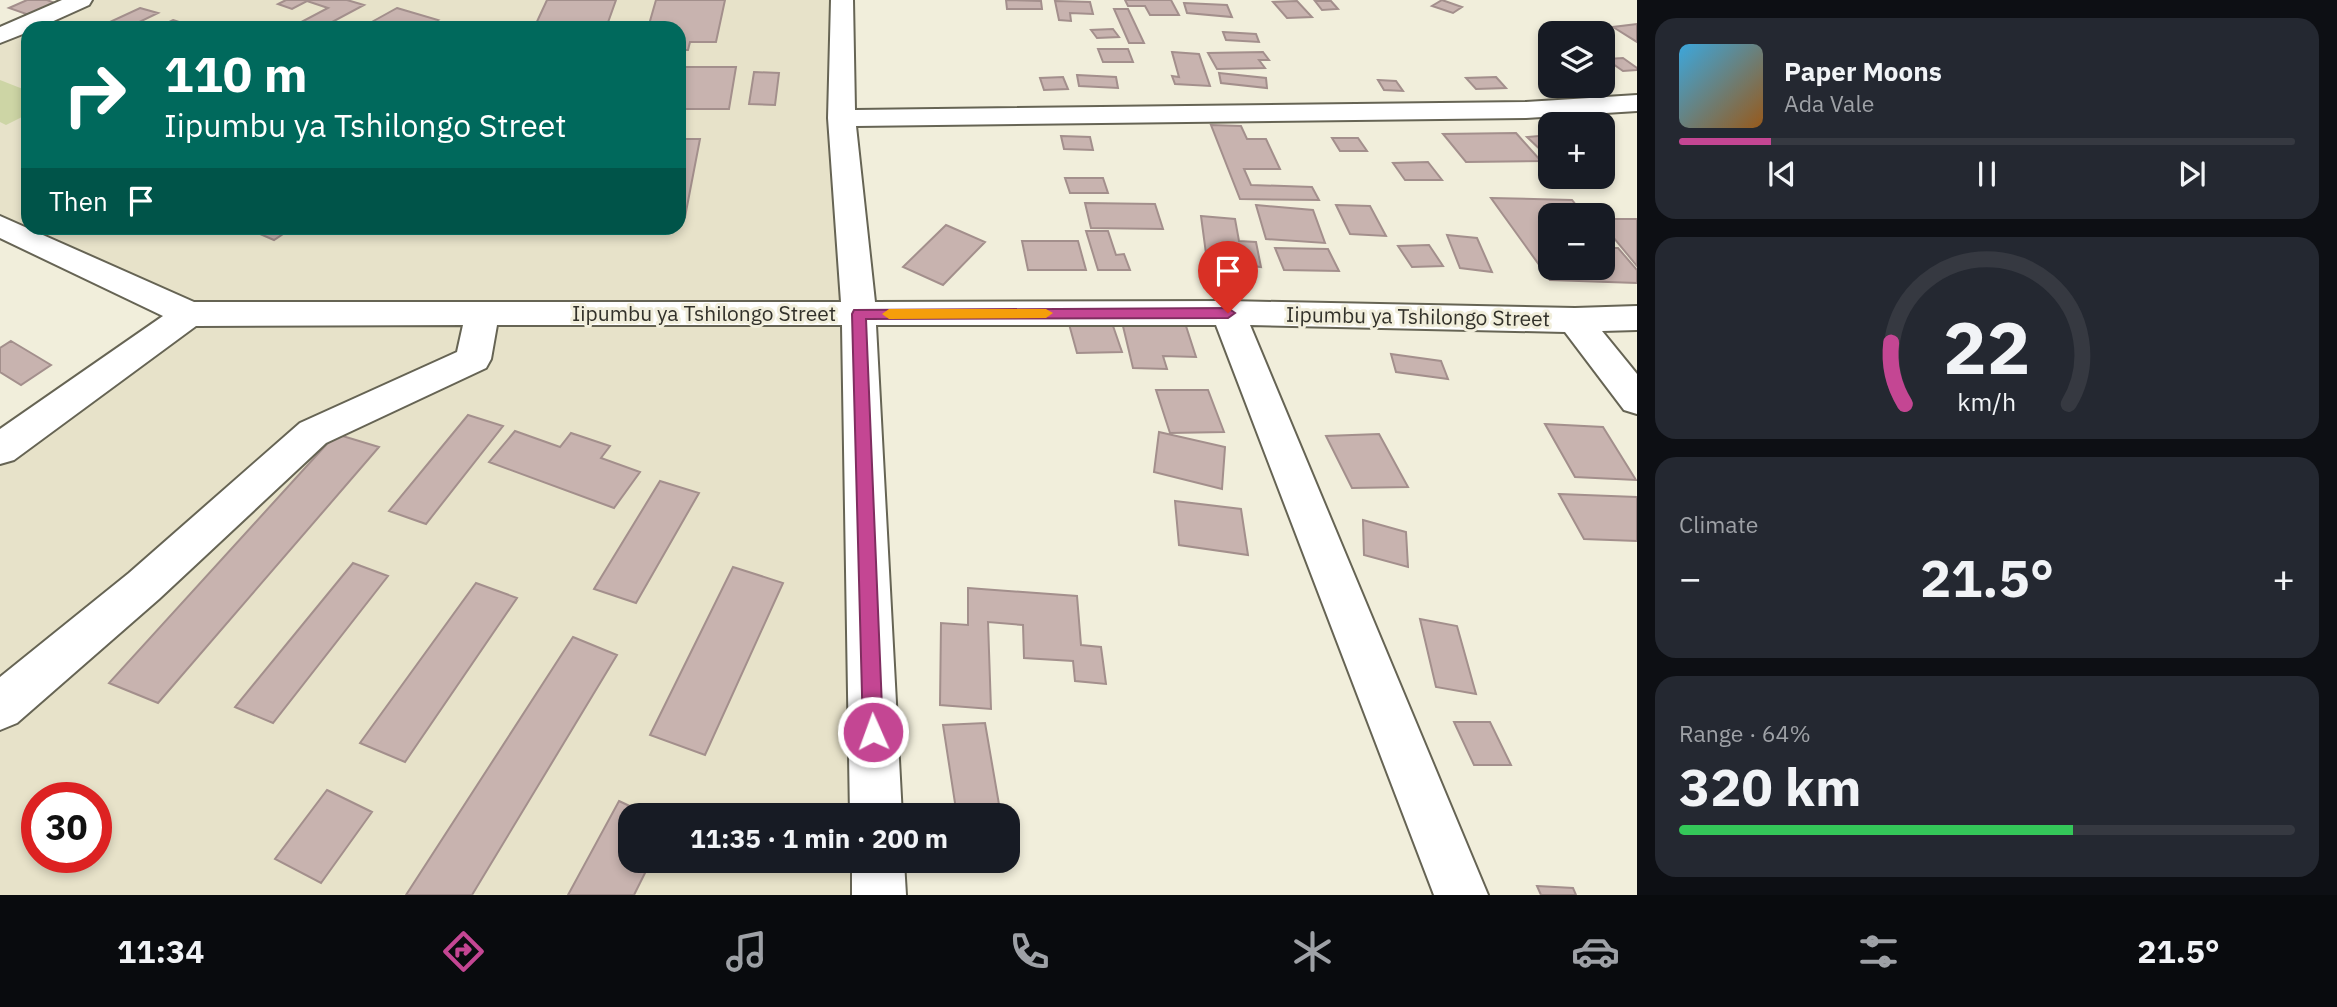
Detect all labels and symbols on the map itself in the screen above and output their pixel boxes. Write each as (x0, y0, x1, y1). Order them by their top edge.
pin (1198, 241, 1258, 313)
street label: Iipumbu ya Tshilongo Street (572, 299, 836, 327)
street label: Iipumbu ya Tshilongo Street (1286, 300, 1550, 332)
position arrow (836, 695, 910, 769)
speed limit sign: 30 (21, 782, 112, 873)

